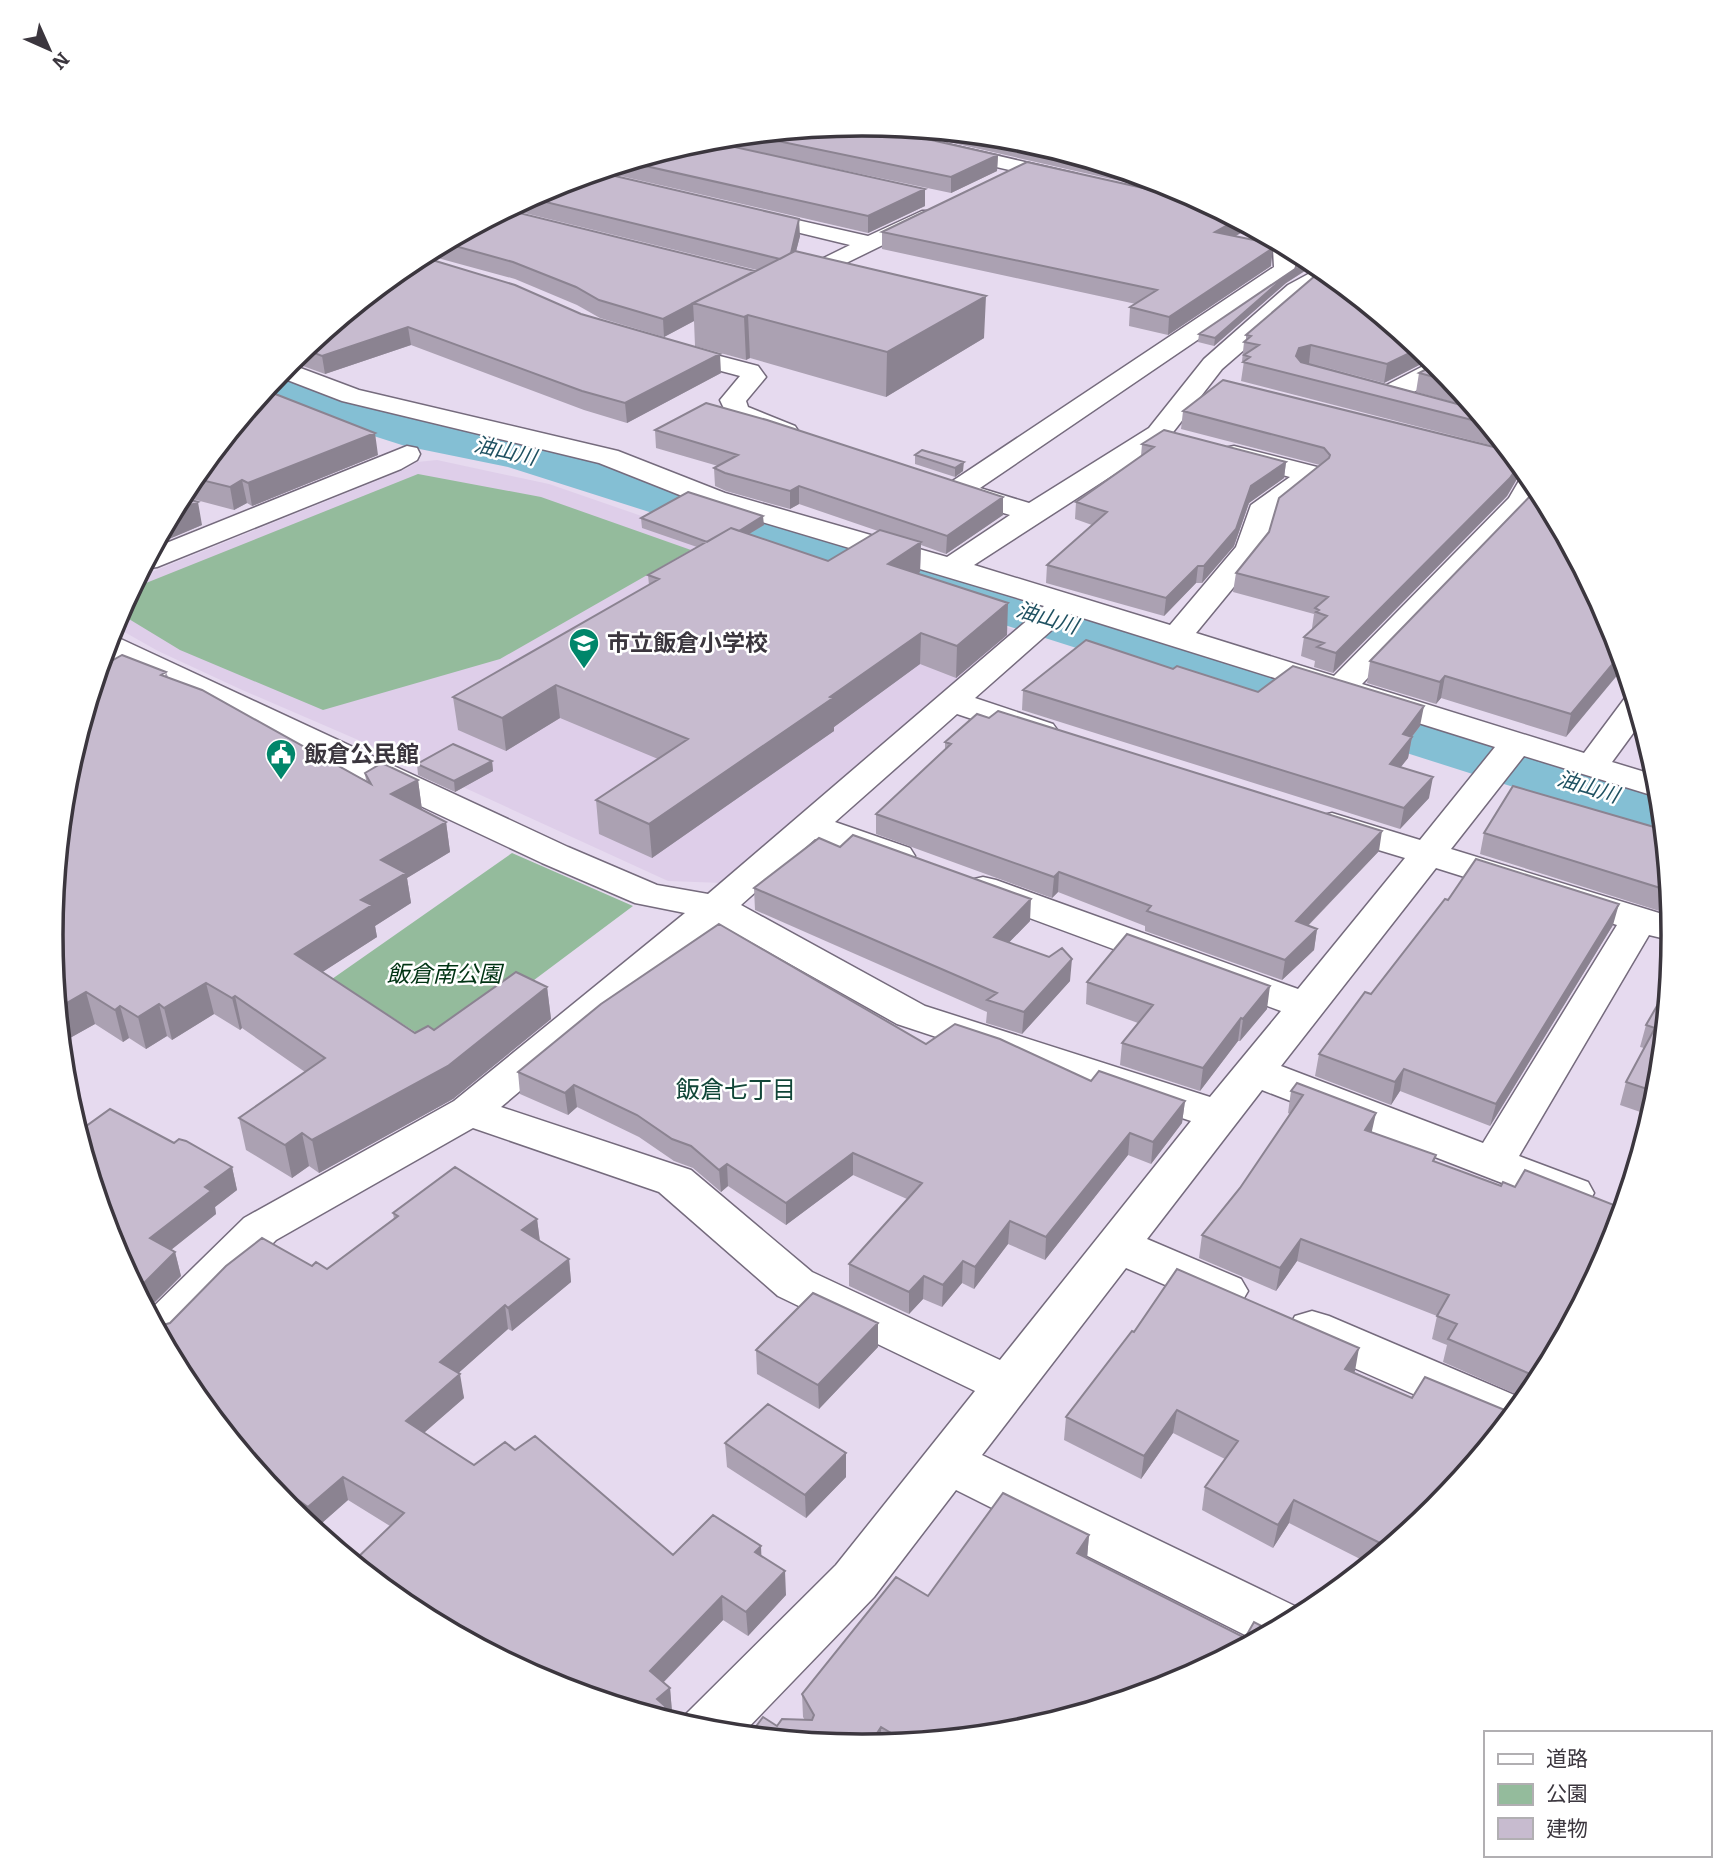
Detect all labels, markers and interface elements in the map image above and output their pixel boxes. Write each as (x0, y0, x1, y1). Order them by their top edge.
north arrow (14, 14, 84, 84)
text: N (47, 47, 74, 74)
water label: 油山川 (471, 431, 541, 471)
water label: 油山川 (1013, 596, 1083, 640)
school or university icon: 市立飯倉小学校 (567, 626, 601, 670)
place label: 市立飯倉小学校 (607, 629, 768, 657)
public building icon: 飯倉公民館 (264, 737, 298, 781)
place label: 飯倉公民館 (304, 740, 419, 768)
water label: 油山川 (1554, 765, 1624, 809)
park label: 飯倉南公園 (387, 960, 505, 988)
district label: 飯倉七丁目 (676, 1076, 796, 1104)
legend (1484, 1731, 1711, 1857)
text: 道路 (1546, 1746, 1588, 1772)
text: 公園 (1546, 1781, 1588, 1807)
text: 建物 (1546, 1816, 1588, 1842)

